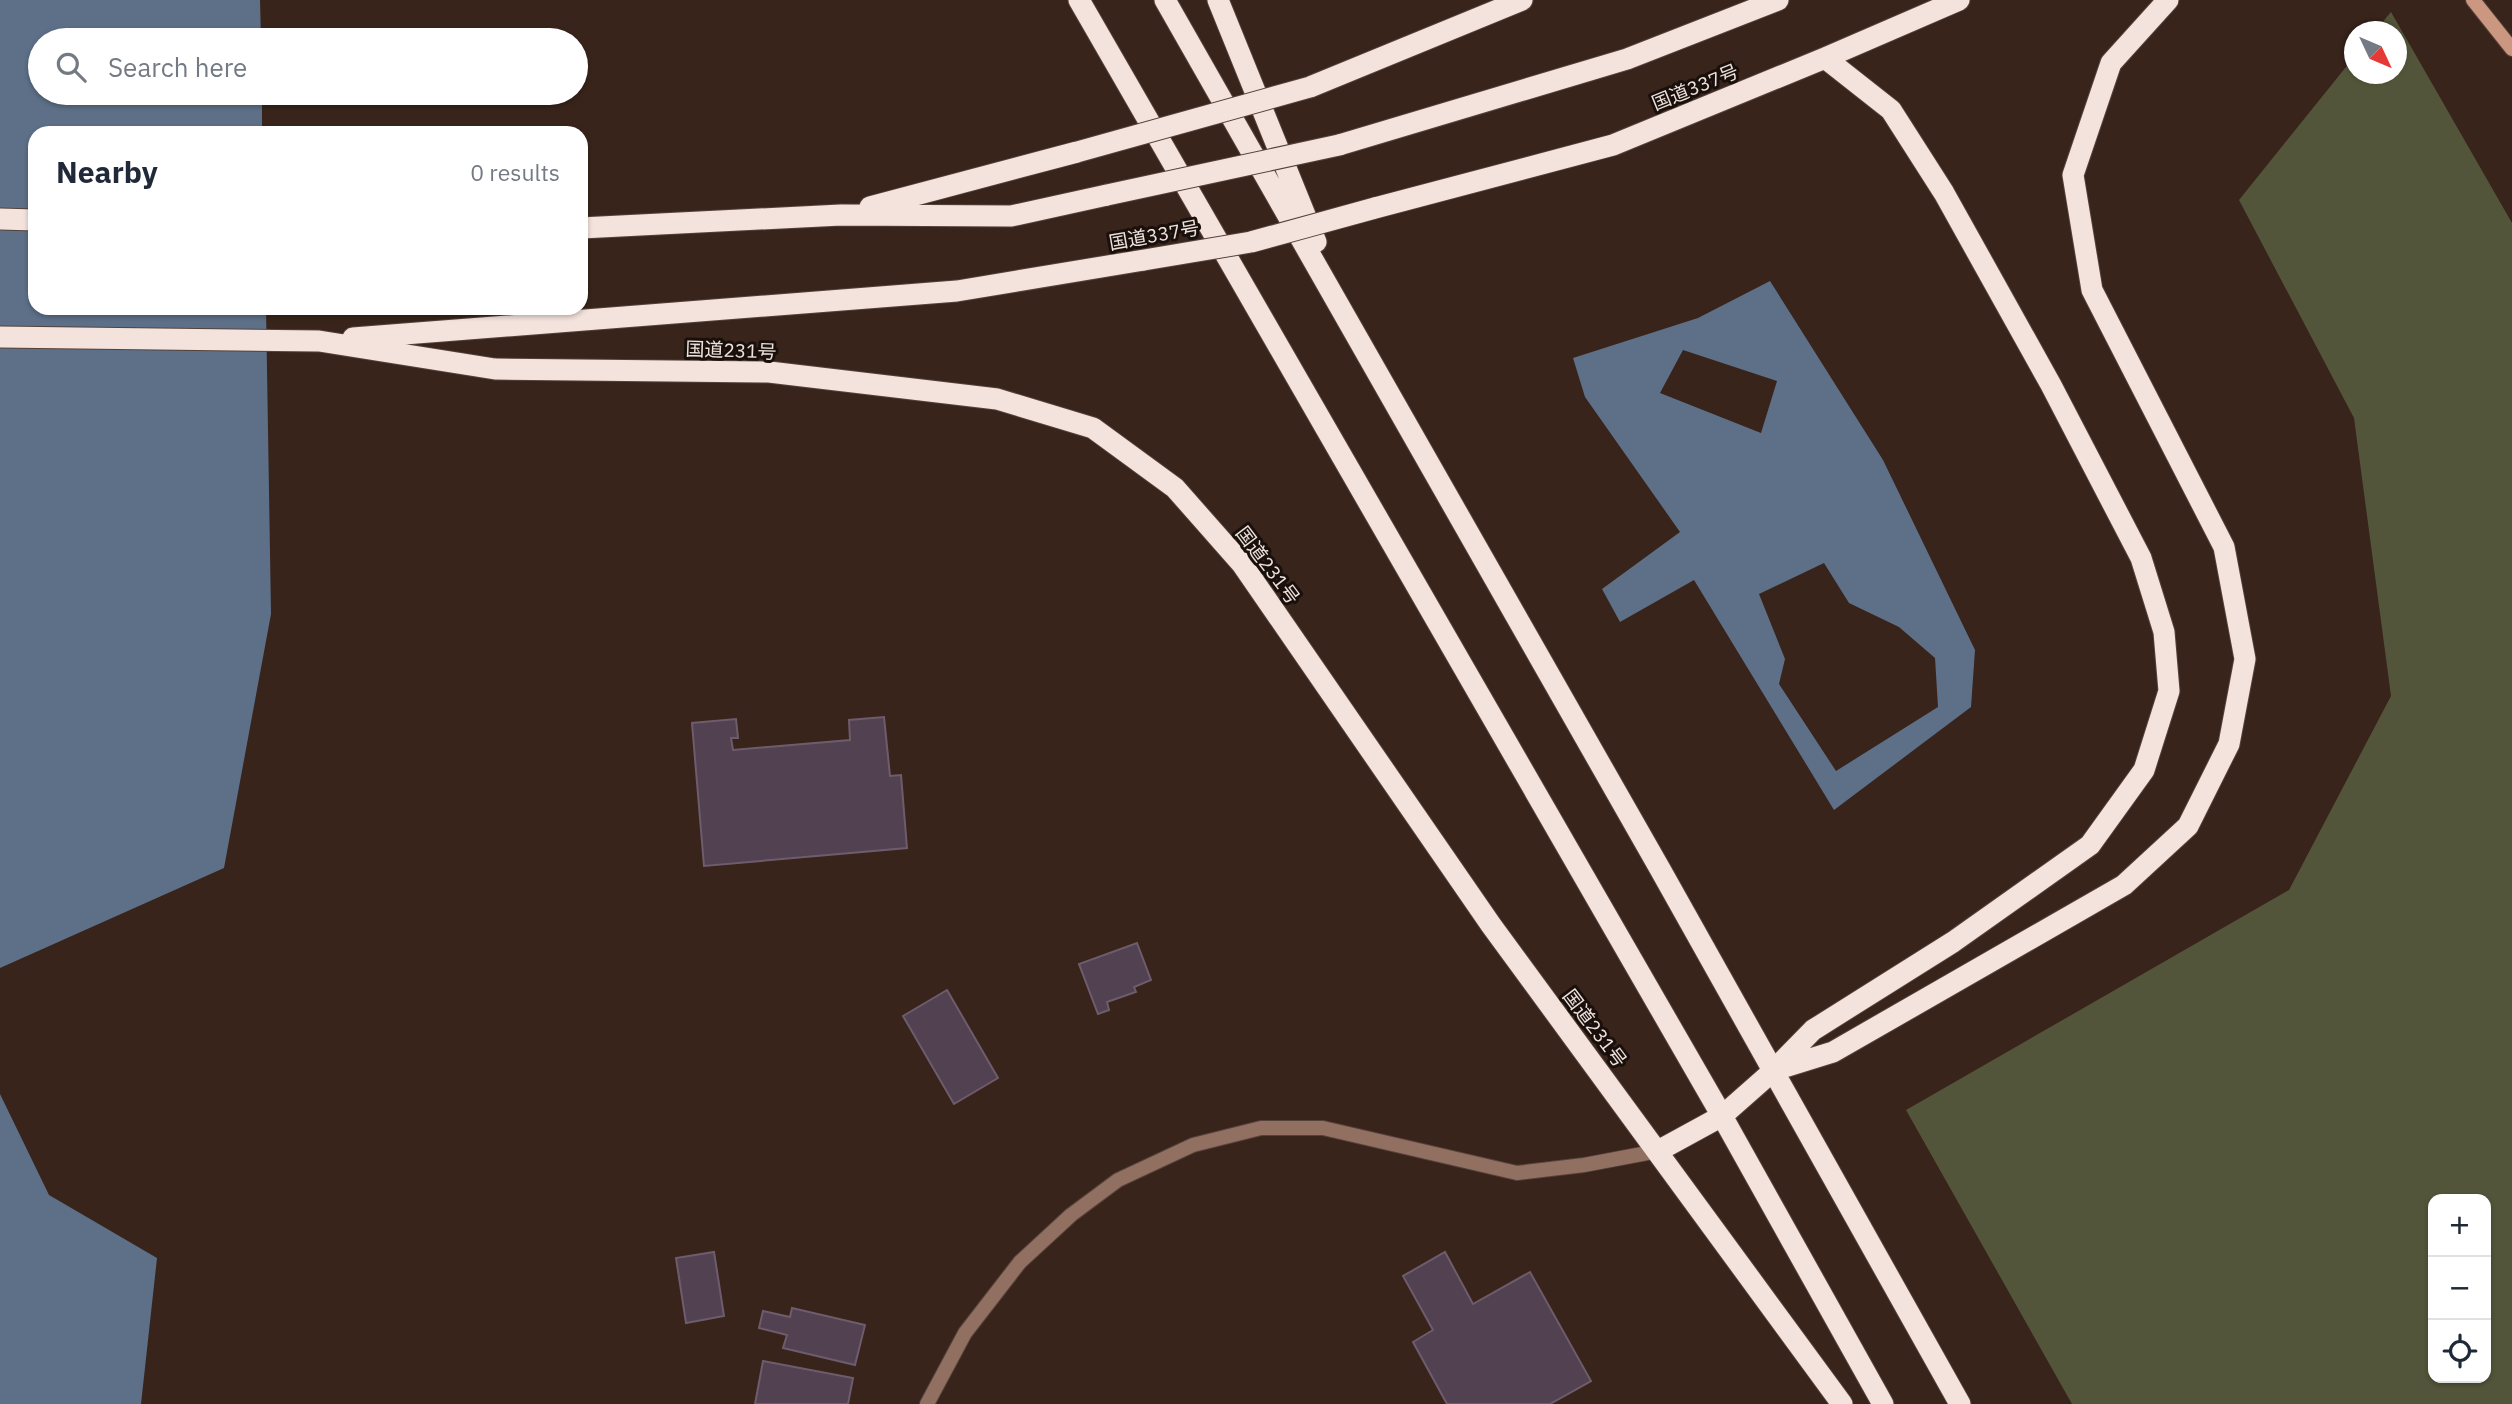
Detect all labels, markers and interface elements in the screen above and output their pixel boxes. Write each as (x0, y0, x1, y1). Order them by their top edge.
north arrow (2344, 21, 2407, 84)
search box (28, 28, 588, 105)
icon: search (52, 48, 90, 86)
text: Search here (108, 50, 247, 84)
street label: 国道337号 (1648, 59, 1742, 115)
text: Nearby (56, 152, 158, 191)
text: 0 results (470, 157, 560, 187)
street label: 国道337号 (1107, 215, 1201, 255)
street label: 国道231号 (685, 336, 777, 364)
street label: 国道231号 (1231, 521, 1305, 609)
street label: 国道231号 (1558, 984, 1632, 1072)
map controls (2428, 1194, 2491, 1383)
button: + (2428, 1194, 2491, 1257)
button: − (2428, 1257, 2491, 1320)
button: locate (2428, 1320, 2491, 1383)

